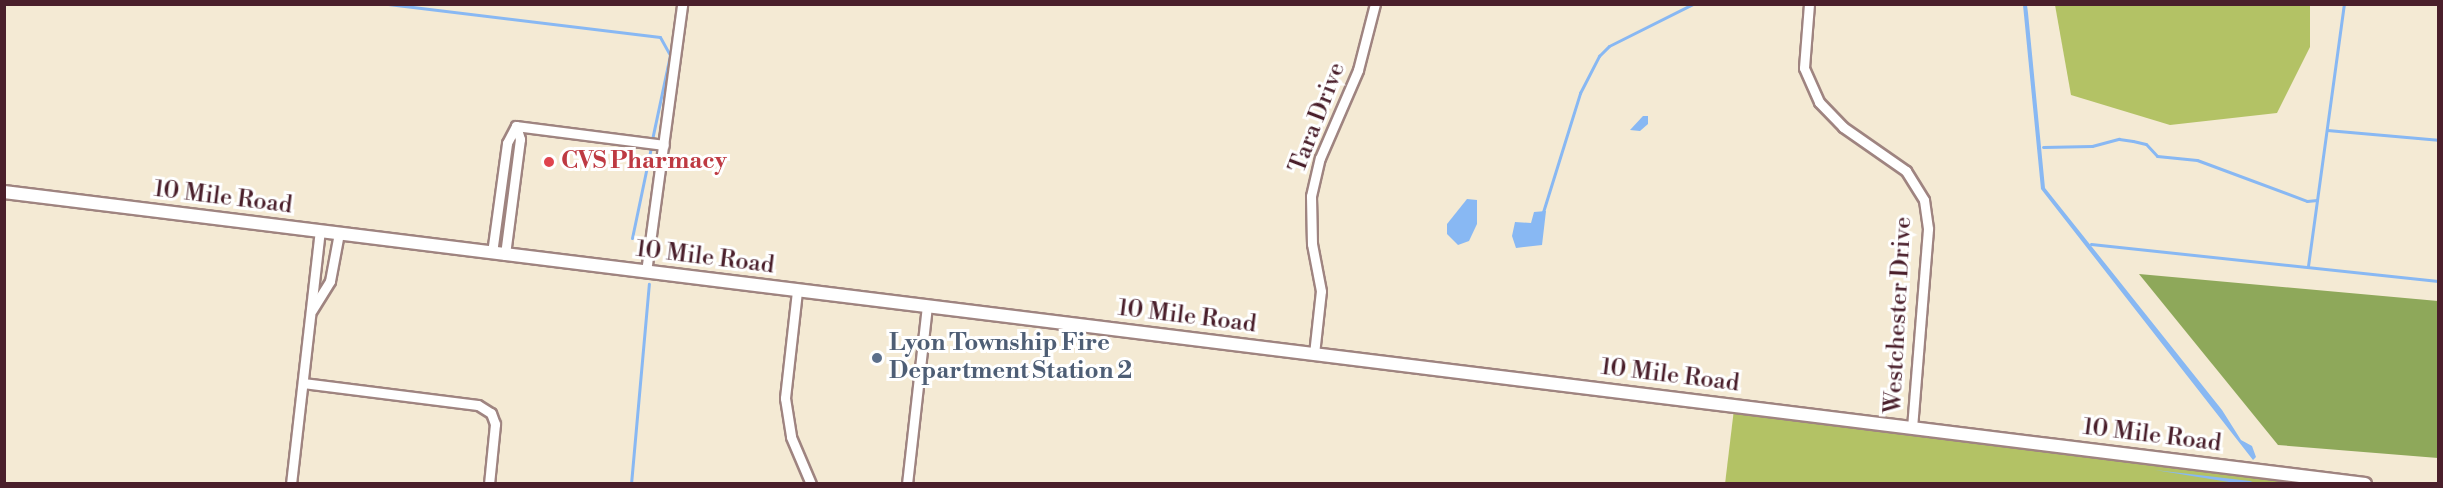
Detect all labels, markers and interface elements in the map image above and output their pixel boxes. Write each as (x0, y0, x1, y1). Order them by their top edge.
street label: Tara Drive (1284, 59, 1352, 177)
place label: CVS Pharmacy (561, 148, 727, 176)
marker: CVS Pharmacy (542, 155, 556, 169)
street label: 10 Mile Road (152, 175, 294, 221)
street label: Westchester Drive (1879, 216, 1919, 414)
street label: 10 Mile Road (634, 235, 776, 281)
street label: 10 Mile Road (1116, 294, 1258, 340)
place label: Lyon Township Fire Department Station 2 (889, 330, 1132, 386)
marker: Lyon Township Fire Department Station 2 (870, 351, 884, 365)
street label: 10 Mile Road (1599, 353, 1741, 399)
street label: 10 Mile Road (2081, 413, 2223, 459)

